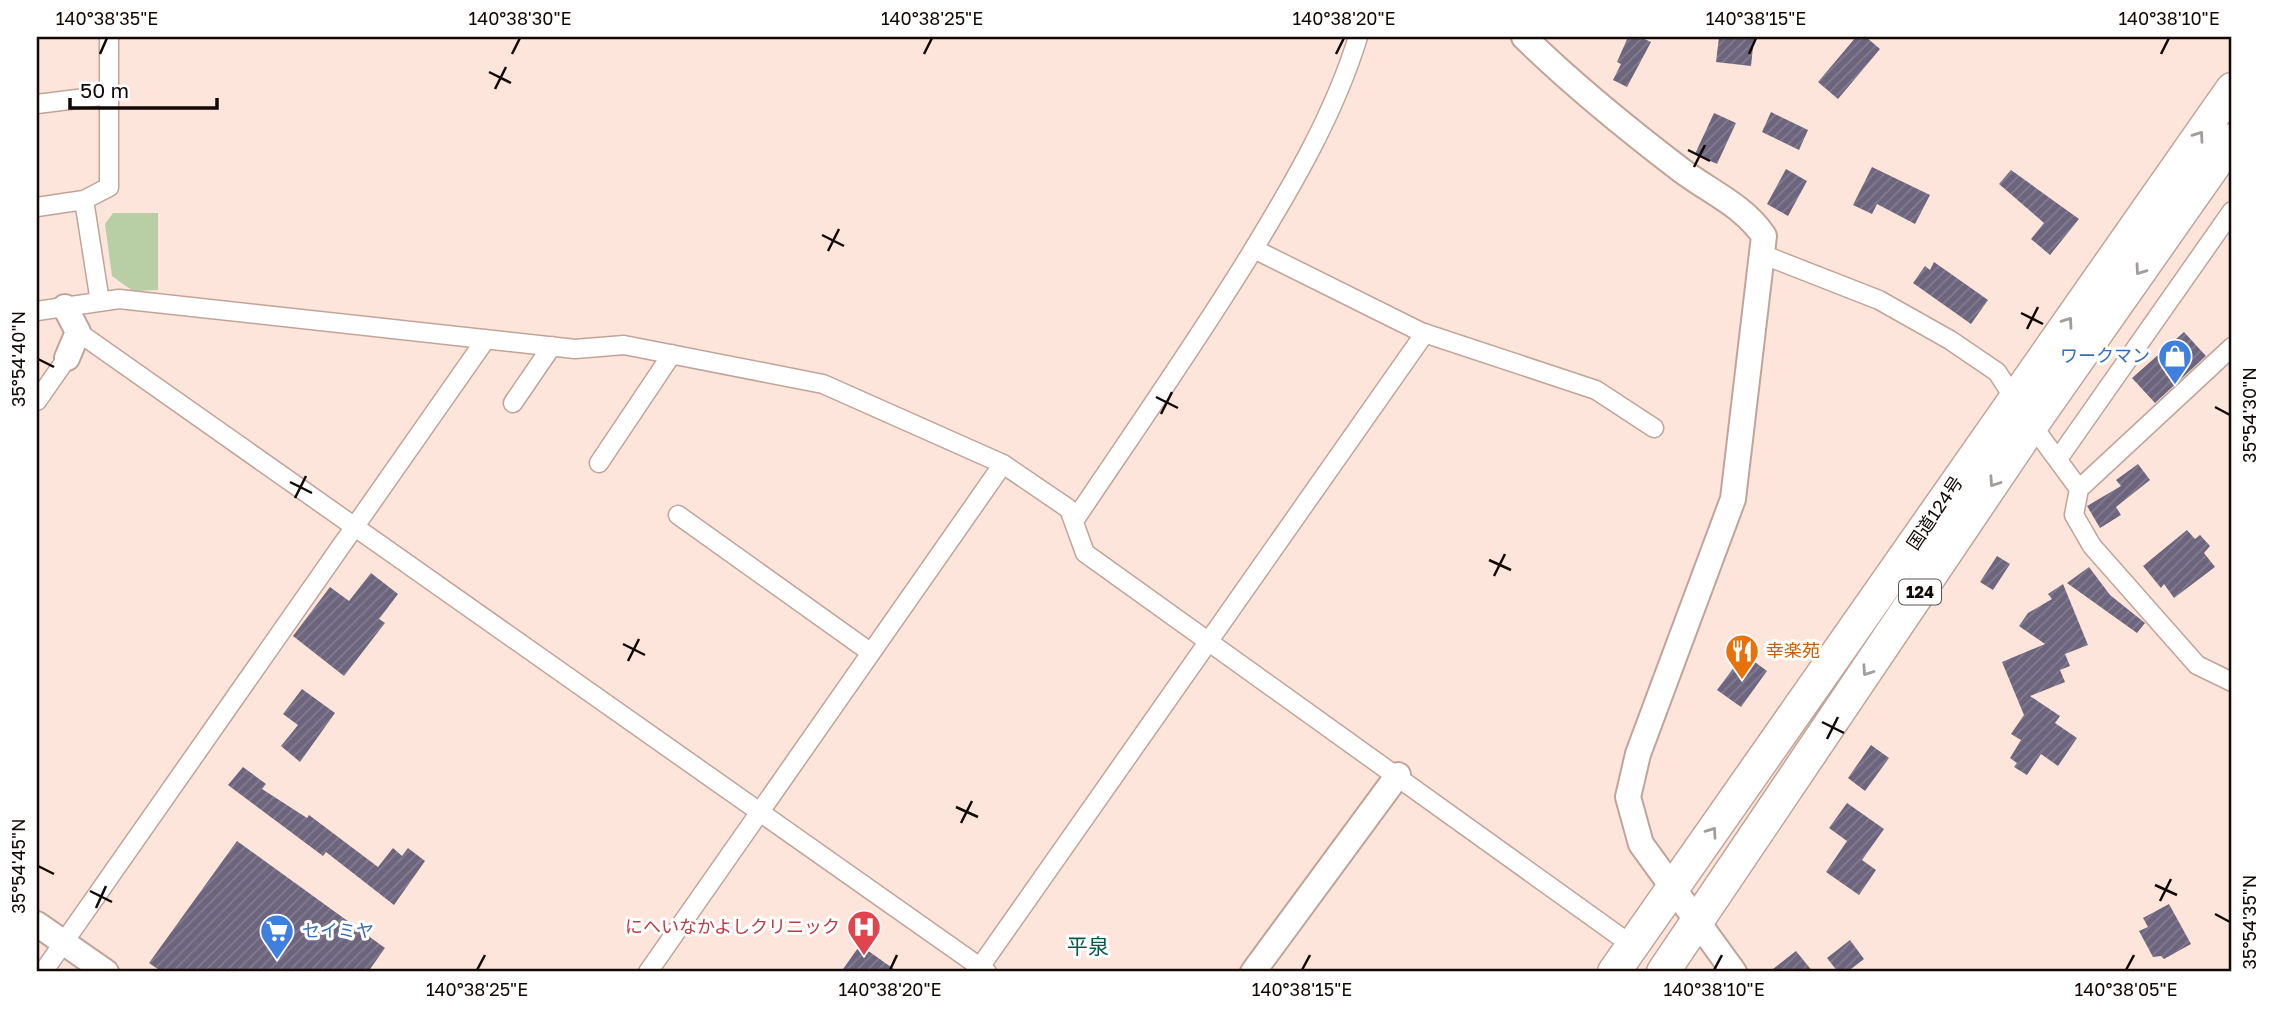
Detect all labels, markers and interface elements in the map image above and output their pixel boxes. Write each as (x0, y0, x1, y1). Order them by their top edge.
text: 140°38'35"E (56, 7, 158, 29)
text: 140°38'30"E (468, 7, 572, 29)
text: 140°38'25"E (881, 7, 983, 29)
text: 140°38'20"E (1293, 7, 1395, 29)
text: 140°38'15"E (1706, 7, 1806, 29)
text: 140°38'10"E (2118, 7, 2220, 29)
scale bar (70, 66, 217, 110)
text: 50 m (80, 77, 129, 103)
one-way arrow (2191, 131, 2203, 144)
one-way arrow (2136, 262, 2149, 275)
text: 35°54'40"N (7, 311, 29, 407)
one-way arrow (2060, 317, 2072, 330)
shop icon: ワークマン (2156, 337, 2194, 386)
place label: ワークマン (2060, 344, 2150, 366)
text: 35°54'30"N (2238, 367, 2260, 463)
street label: 国道124号 (1902, 471, 1967, 553)
one-way arrow (1990, 474, 2002, 487)
road number: 124 (1899, 580, 1941, 604)
restaurant icon: 幸楽苑 (1723, 632, 1761, 681)
place label: 幸楽苑 (1766, 639, 1820, 661)
one-way arrow (1863, 663, 1875, 676)
text: 35°54'45"N (7, 818, 29, 914)
one-way arrow (1704, 827, 1716, 840)
text: 35°54'35"N (2238, 874, 2260, 970)
hospital icon: にへいなかよしクリニック (845, 908, 883, 957)
supermarket icon: セイミヤ (258, 912, 296, 961)
place label: にへいなかよしクリニック (625, 915, 840, 937)
place label: セイミヤ (302, 919, 374, 941)
district label: 平泉 (1067, 933, 1109, 959)
text: 140°38'25"E (426, 978, 528, 1000)
text: 140°38'20"E (839, 978, 941, 1000)
text: 140°38'15"E (1252, 978, 1352, 1000)
text: 140°38'10"E (1663, 978, 1765, 1000)
text: 140°38'05"E (2075, 978, 2177, 1000)

